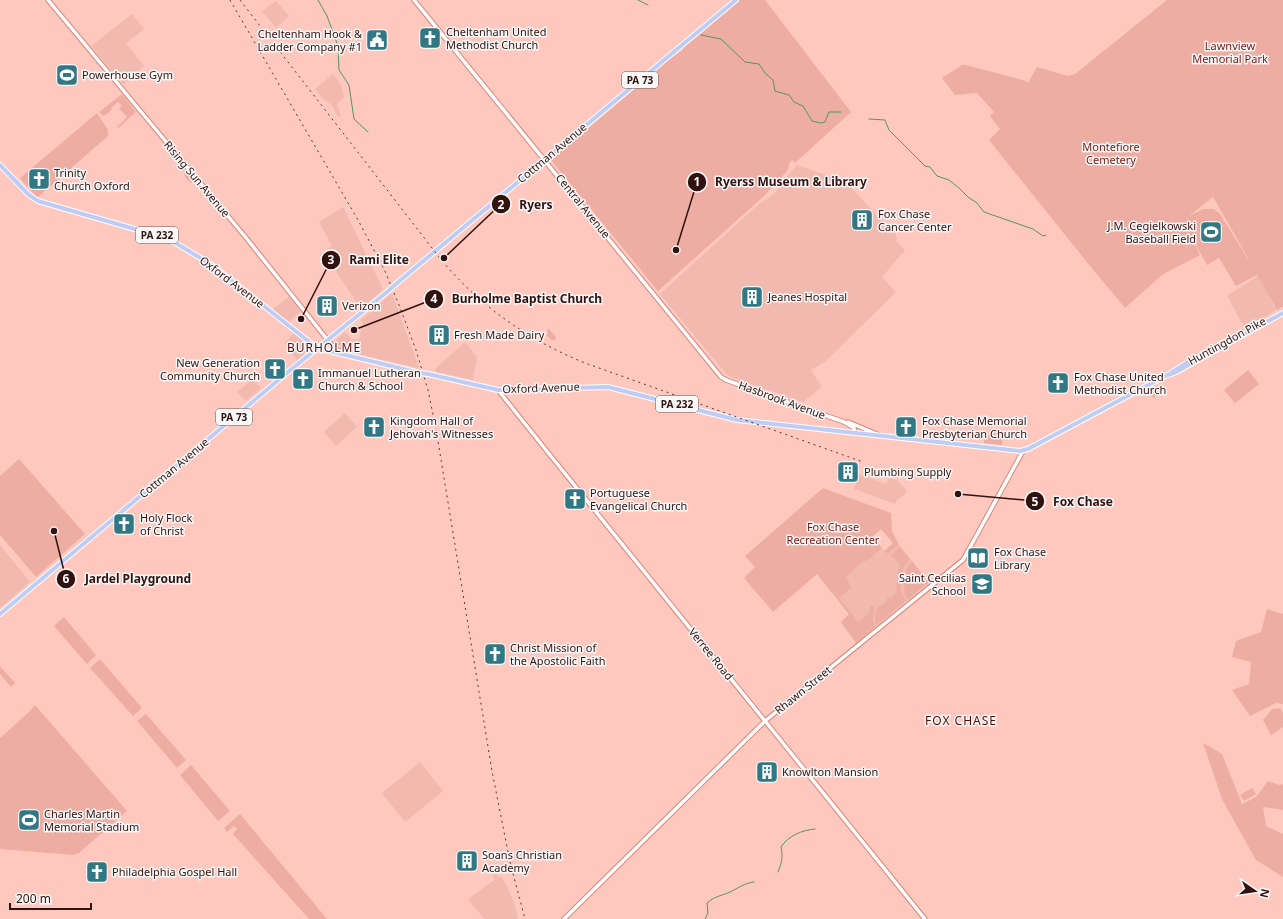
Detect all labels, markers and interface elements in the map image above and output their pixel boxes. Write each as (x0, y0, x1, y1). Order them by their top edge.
place label: Cheltenham United Methodist Church (446, 24, 547, 52)
church icon: Cheltenham United Methodist Church (417, 25, 443, 51)
place label: Cheltenham Hook & Ladder Company #1 (257, 26, 363, 54)
public building icon: Cheltenham Hook & Ladder Company #1 (364, 27, 390, 53)
park label: Lawnview Memorial Park (1192, 38, 1268, 66)
sports icon: Powerhouse Gym (54, 62, 80, 88)
place label: Powerhouse Gym (82, 67, 173, 82)
road number: PA 73 (622, 72, 658, 88)
street label: Cottman Avenue (514, 119, 590, 186)
street label: Rising Sun Avenue (161, 137, 234, 220)
park label: Montefiore Cemetery (1082, 139, 1140, 167)
place label: Trinity Church Oxford (54, 165, 130, 193)
church icon: Trinity Church Oxford (26, 166, 52, 192)
street label: Central Avenue (553, 170, 614, 241)
callout: Ryerss Museum & Library (687, 170, 875, 194)
text: 1 (694, 173, 700, 190)
text: Ryerss Museum & Library (715, 173, 867, 190)
callout: Ryers (491, 192, 561, 216)
text: 2 (498, 196, 505, 213)
text: Ryers (519, 196, 553, 213)
place label: Fox Chase Cancer Center (878, 206, 952, 234)
building icon: Fox Chase Cancer Center (849, 207, 875, 233)
place label: J.M. Cegielkowski Baseball Field (1107, 218, 1196, 246)
sports icon: J.M. Cegielkowski Baseball Field (1198, 219, 1224, 245)
road number: PA 232 (136, 227, 178, 243)
callout: Rami Elite (321, 248, 416, 272)
text: 3 (328, 251, 335, 268)
text: Rami Elite (349, 251, 409, 268)
street label: Oxford Avenue (197, 252, 268, 311)
building icon: Jeanes Hospital (739, 284, 765, 310)
callout: Burholme Baptist Church (424, 287, 610, 311)
place label: Jeanes Hospital (767, 289, 847, 304)
text: 4 (431, 290, 438, 307)
text: Burholme Baptist Church (452, 290, 602, 307)
building icon: Verizon (314, 293, 340, 319)
place label: Verizon (342, 298, 381, 313)
street label: Huntingdon Pike (1185, 313, 1268, 368)
building icon: Fresh Made Dairy (426, 322, 452, 348)
place label: Fresh Made Dairy (454, 327, 545, 342)
district label: BURHOLME (287, 339, 361, 356)
place label: New Generation Community Church (160, 355, 260, 383)
church icon: New Generation Community Church (262, 356, 288, 382)
place label: Immanuel Lutheran Church & School (318, 365, 421, 393)
church icon: Immanuel Lutheran Church & School (290, 366, 316, 392)
place label: Fox Chase United Methodist Church (1074, 369, 1166, 397)
church icon: Fox Chase United Methodist Church (1045, 370, 1071, 396)
street label: Hasbrook Avenue (737, 377, 828, 422)
street label: Oxford Avenue (502, 379, 580, 396)
road number: PA 232 (656, 396, 698, 412)
road number: PA 73 (216, 409, 252, 425)
place label: Kingdom Hall of Jehovah's Witnesses (389, 413, 493, 441)
place label: Fox Chase Memorial Presbyterian Church (922, 413, 1027, 441)
church icon: Kingdom Hall of Jehovah's Witnesses (361, 414, 387, 440)
church icon: Fox Chase Memorial Presbyterian Church (893, 414, 919, 440)
street label: Cottman Avenue (136, 434, 212, 501)
building icon: Plumbing Supply (835, 459, 861, 485)
place label: Plumbing Supply (864, 464, 952, 479)
place label: Portuguese Evangelical Church (590, 485, 687, 513)
church icon: Portuguese Evangelical Church (562, 486, 588, 512)
callout: Fox Chase (1025, 489, 1121, 513)
text: 5 (1032, 493, 1039, 510)
text: Fox Chase (1053, 493, 1113, 510)
place label: Holy Flock of Christ (140, 510, 193, 538)
church icon: Holy Flock of Christ (111, 511, 137, 537)
park label: Fox Chase Recreation Center (787, 519, 880, 547)
place label: Fox Chase Library (994, 544, 1046, 572)
library icon: Fox Chase Library (965, 545, 991, 571)
callout: Jardel Playground (56, 567, 199, 591)
text: 6 (63, 570, 70, 587)
text: Jardel Playground (84, 570, 191, 587)
place label: Saint Cecilias School (899, 570, 966, 598)
school or university icon: Saint Cecilias School (969, 571, 995, 597)
street label: Verree Road (686, 624, 737, 683)
place label: Christ Mission of the Apostolic Faith (510, 640, 605, 668)
church icon: Christ Mission of the Apostolic Faith (482, 641, 508, 667)
street label: Rhawn Street (771, 662, 834, 717)
district label: FOX CHASE (925, 712, 997, 729)
building icon: Knowlton Mansion (754, 759, 780, 785)
place label: Knowlton Mansion (782, 764, 878, 779)
place label: Charles Martin Memorial Stadium (44, 806, 139, 834)
sports icon: Charles Martin Memorial Stadium (16, 807, 42, 833)
place label: Soans Christian Academy (482, 847, 562, 875)
building icon: Soans Christian Academy (454, 848, 480, 874)
church icon: Philadelphia Gospel Hall (84, 859, 110, 885)
place label: Philadelphia Gospel Hall (112, 864, 237, 879)
north arrow (1235, 871, 1275, 911)
scale bar (10, 885, 91, 911)
text: N (1257, 887, 1274, 899)
text: 200 m (16, 890, 51, 907)

